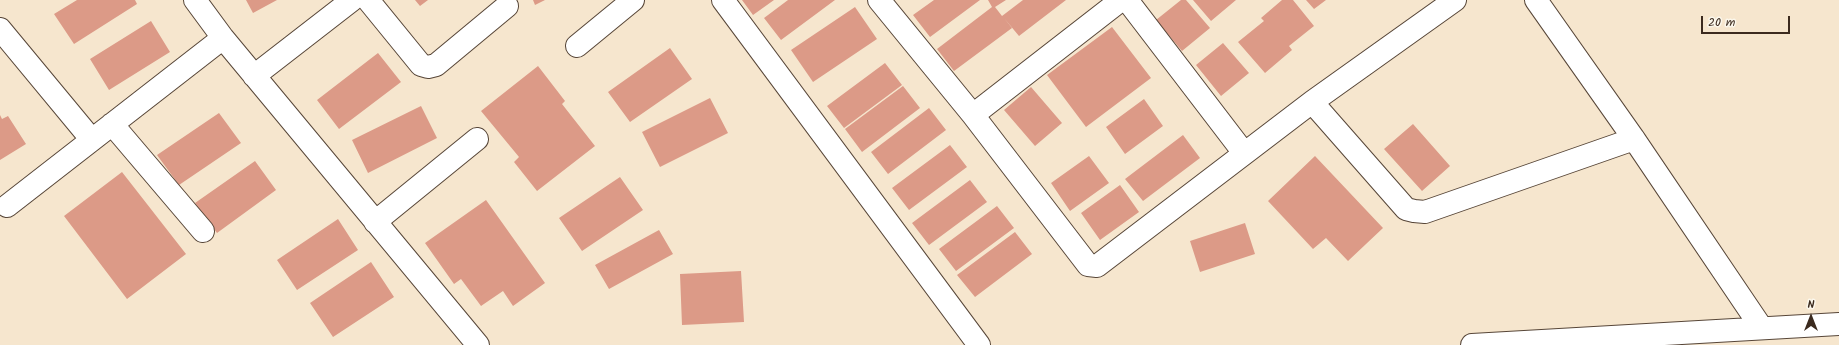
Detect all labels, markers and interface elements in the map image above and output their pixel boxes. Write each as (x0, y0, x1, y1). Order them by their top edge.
scale bar (1703, 8, 1792, 34)
text: 20 m (1708, 13, 1735, 32)
text: N (1808, 296, 1814, 314)
north arrow (1791, 297, 1831, 337)

